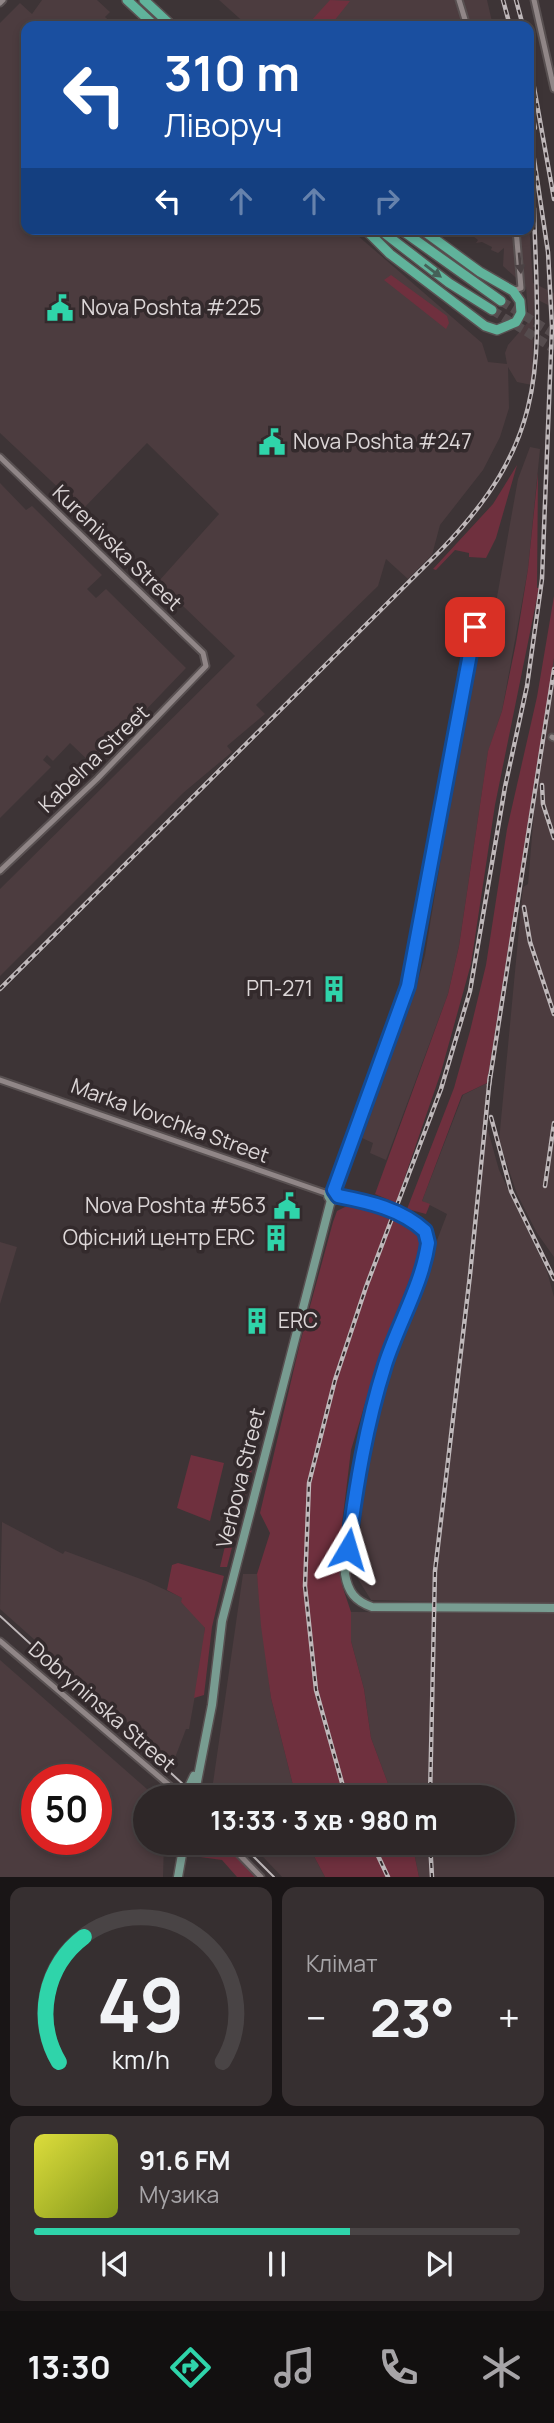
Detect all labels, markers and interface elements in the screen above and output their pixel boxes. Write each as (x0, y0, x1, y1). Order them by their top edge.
text: 310 m (164, 39, 300, 106)
icon: left (49, 49, 140, 140)
text: Ліворуч (164, 103, 283, 147)
icon: left (149, 182, 187, 220)
icon: ahead (222, 182, 260, 220)
icon: ahead (295, 182, 333, 220)
icon: right (368, 182, 406, 220)
one-way arrow (515, 253, 526, 275)
one-way arrow (424, 263, 442, 277)
public building icon: Nova Poshta #225 (45, 293, 75, 323)
place label: Nova Poshta #225 (81, 293, 261, 321)
public building icon: Nova Poshta #247 (257, 427, 287, 457)
place label: Nova Poshta #247 (293, 427, 472, 455)
street label: Kurenivska Street (47, 478, 189, 616)
pin (445, 597, 505, 657)
icon: arrive (456, 608, 494, 646)
street label: Kabelna Street (32, 698, 155, 818)
place label: РП-271 (246, 974, 313, 1002)
building icon: РП-271 (319, 974, 349, 1004)
street label: Marka Vovchka Street (67, 1071, 273, 1169)
place label: Nova Poshta #563 (85, 1191, 266, 1219)
public building icon: Nova Poshta #563 (272, 1191, 302, 1221)
place label: Офісний центр ERC (63, 1223, 255, 1251)
building icon: Офісний центр ERC (261, 1223, 291, 1253)
building icon: ERC (242, 1306, 272, 1336)
place label: ERC (278, 1306, 318, 1334)
street label: Verbova Street (209, 1405, 271, 1551)
position arrow (311, 1512, 385, 1586)
street label: Dobryninska Street (23, 1635, 182, 1778)
speed limit sign: 50 (21, 1764, 112, 1855)
text: 13:33 · 3 хв · 980 m (210, 1802, 438, 1838)
text: Клімат (306, 1947, 378, 1979)
text: 49 (97, 1955, 185, 2055)
text: 23° (370, 1982, 455, 2053)
text: − (306, 1991, 327, 2043)
text: + (498, 1991, 520, 2043)
text: km/h (112, 2042, 170, 2077)
text: 91.6 FM (139, 2142, 231, 2178)
text: Музика (139, 2178, 219, 2210)
icon: previous (96, 2245, 134, 2283)
icon: pause (258, 2245, 296, 2283)
icon: next (420, 2245, 458, 2283)
icon: directions (166, 2343, 215, 2392)
icon: music (270, 2343, 319, 2392)
icon: phone (374, 2343, 423, 2392)
icon: climate (477, 2343, 526, 2392)
text: 13:30 (27, 2345, 111, 2389)

